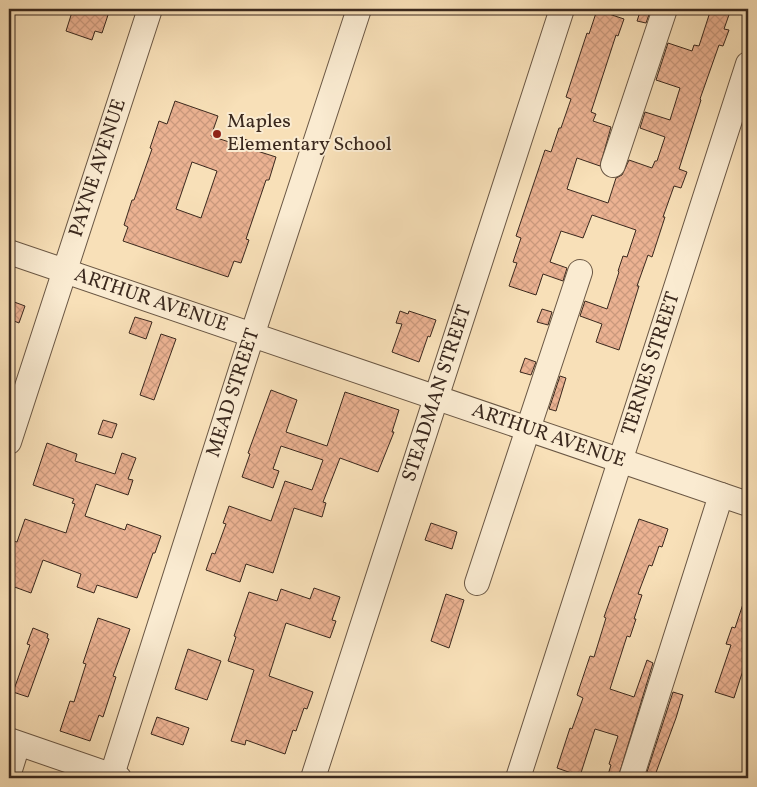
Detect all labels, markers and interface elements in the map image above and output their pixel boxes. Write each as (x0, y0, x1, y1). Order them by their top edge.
street label: PAYNE AVENUE (63, 95, 134, 241)
place label: Maples Elementary School (227, 108, 392, 159)
marker: Maples Elementary School (211, 128, 223, 140)
street label: ARTHUR AVENUE (70, 261, 232, 340)
street label: TERNES STREET (615, 288, 688, 439)
street label: STEADMAN STREET (396, 302, 479, 485)
street label: MEAD STREET (200, 325, 267, 461)
street label: ARTHUR AVENUE (468, 397, 629, 475)

